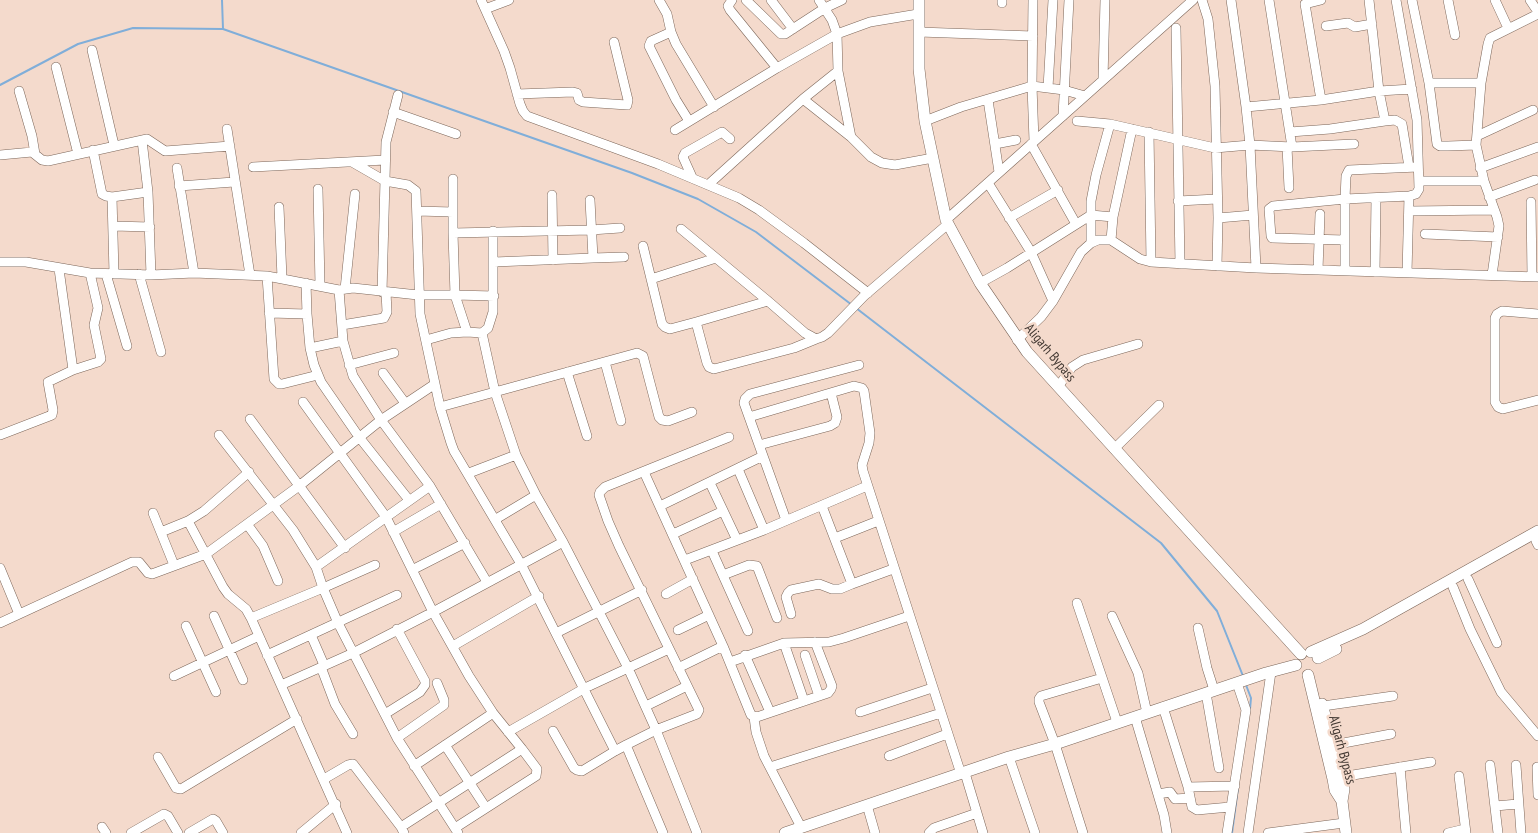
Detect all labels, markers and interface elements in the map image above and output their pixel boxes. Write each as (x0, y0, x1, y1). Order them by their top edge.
street label: Aligarh Bypass (1021, 321, 1079, 385)
street label: Aligarh Bypass (1325, 714, 1359, 786)

